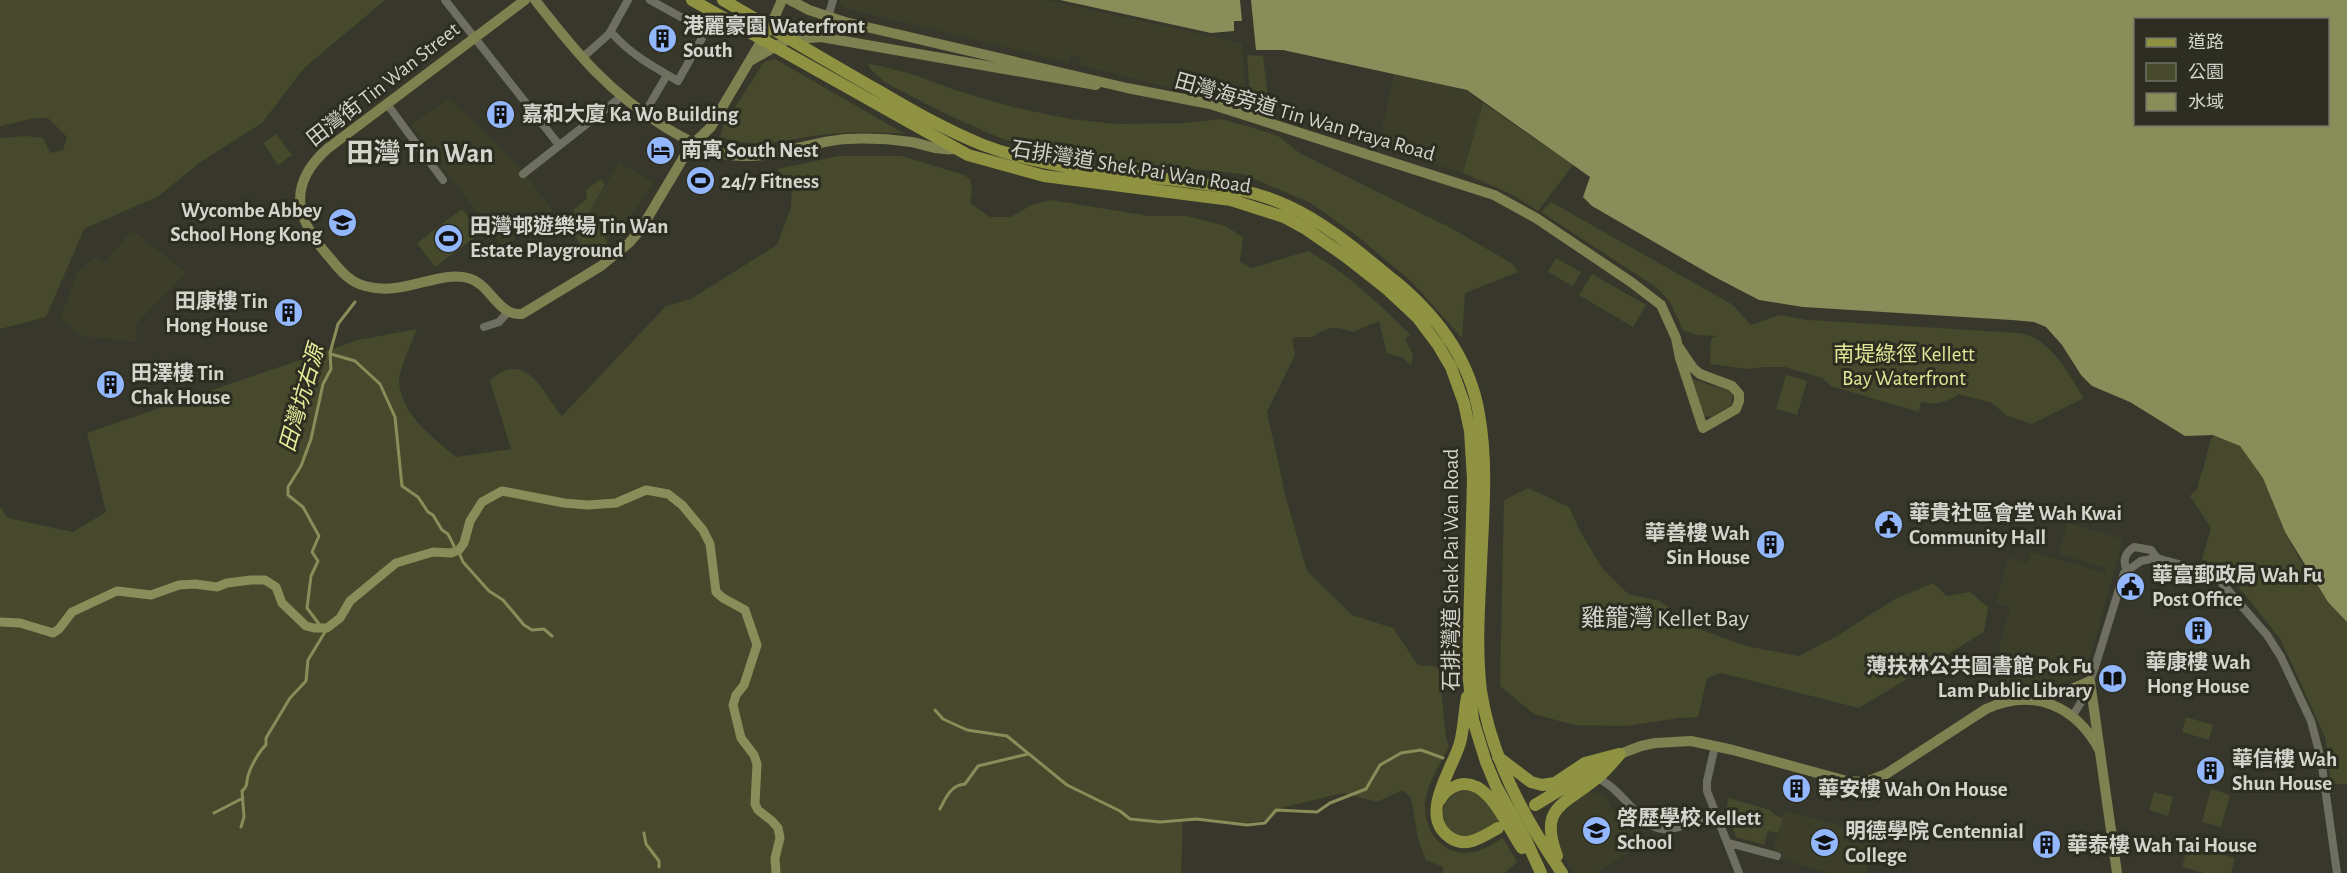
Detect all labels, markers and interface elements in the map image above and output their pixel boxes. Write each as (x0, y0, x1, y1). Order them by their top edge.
place label: 港麗豪園 Waterfront South (683, 14, 865, 61)
street label: 田灣街 Tin Wan Street (303, 18, 464, 150)
legend (2134, 18, 2329, 126)
building icon: 港麗豪園 Waterfront South (646, 22, 678, 54)
text: 道路 (2188, 32, 2224, 52)
text: 公園 (2188, 63, 2224, 82)
street label: 田灣海旁道 Tin Wan Praya Road (1172, 68, 1438, 165)
text: 水域 (2188, 93, 2224, 112)
building icon: 嘉和大廈 Ka Wo Building (485, 98, 517, 130)
place label: 嘉和大廈 Ka Wo Building (522, 103, 739, 125)
hotel icon: 南寓 South Nest (644, 134, 676, 166)
street label: 石排灣道 Shek Pai Wan Road (1009, 137, 1253, 197)
district label: 田灣 Tin Wan (346, 139, 494, 167)
place label: 南寓 South Nest (681, 139, 818, 161)
sports icon: 24/7 Fitness (684, 165, 716, 197)
place label: 24/7 Fitness (721, 171, 819, 192)
place label: Wycombe Abbey School Hong Kong (170, 200, 323, 245)
school or university icon: Wycombe Abbey School Hong Kong (327, 206, 359, 238)
place label: 田灣邨遊樂場 Tin Wan Estate Playground (470, 215, 668, 261)
sports icon: 田灣邨遊樂場 Tin Wan Estate Playground (433, 222, 465, 254)
place label: 田康樓 Tin Hong House (165, 289, 268, 336)
building icon: 田康樓 Tin Hong House (273, 297, 305, 329)
water label: 田灣坑右源 (275, 338, 329, 454)
park label: 南堤綠徑 Kellett Bay Waterfront (1833, 343, 1975, 389)
place label: 田澤樓 Tin Chak House (131, 362, 230, 408)
building icon: 田澤樓 Tin Chak House (94, 369, 126, 401)
street label: 石排灣道 Shek Pai Wan Road (1440, 449, 1462, 691)
place label: 華貴社區會堂 Wah Kwai Community Hall (1909, 501, 2122, 548)
public building icon: 華貴社區會堂 Wah Kwai Community Hall (1872, 509, 1904, 541)
place label: 華善樓 Wah Sin House (1645, 521, 1750, 568)
building icon: 華善樓 Wah Sin House (1755, 529, 1787, 561)
place label: 華富郵政局 Wah Fu Post Office (2152, 563, 2322, 610)
public building icon: 華富郵政局 Wah Fu Post Office (2115, 571, 2147, 603)
district label: 雞籠灣 Kellet Bay (1581, 605, 1749, 631)
building icon: 華康樓 Wah Hong House (2182, 615, 2214, 647)
place label: 華康樓 Wah Hong House (2145, 650, 2251, 697)
place label: 薄扶林公共圖書館 Pok Fu Lam Public Library (1866, 655, 2093, 701)
library icon: 薄扶林公共圖書館 Pok Fu Lam Public Library (2097, 662, 2129, 694)
place label: 華信樓 Wah Shun House (2232, 747, 2337, 794)
building icon: 華信樓 Wah Shun House (2195, 755, 2227, 787)
building icon: 華安樓 Wah On House (1781, 773, 1813, 805)
place label: 華安樓 Wah On House (1818, 777, 2008, 800)
place label: 啓歷學校 Kellett School (1617, 806, 1761, 853)
school or university icon: 啓歷學校 Kellett School (1580, 814, 1612, 846)
place label: 明德學院 Centennial College (1845, 820, 2024, 866)
school or university icon: 明德學院 Centennial College (1808, 827, 1840, 859)
building icon: 華泰樓 Wah Tai House (2030, 829, 2062, 861)
place label: 華泰樓 Wah Tai House (2067, 833, 2257, 856)

